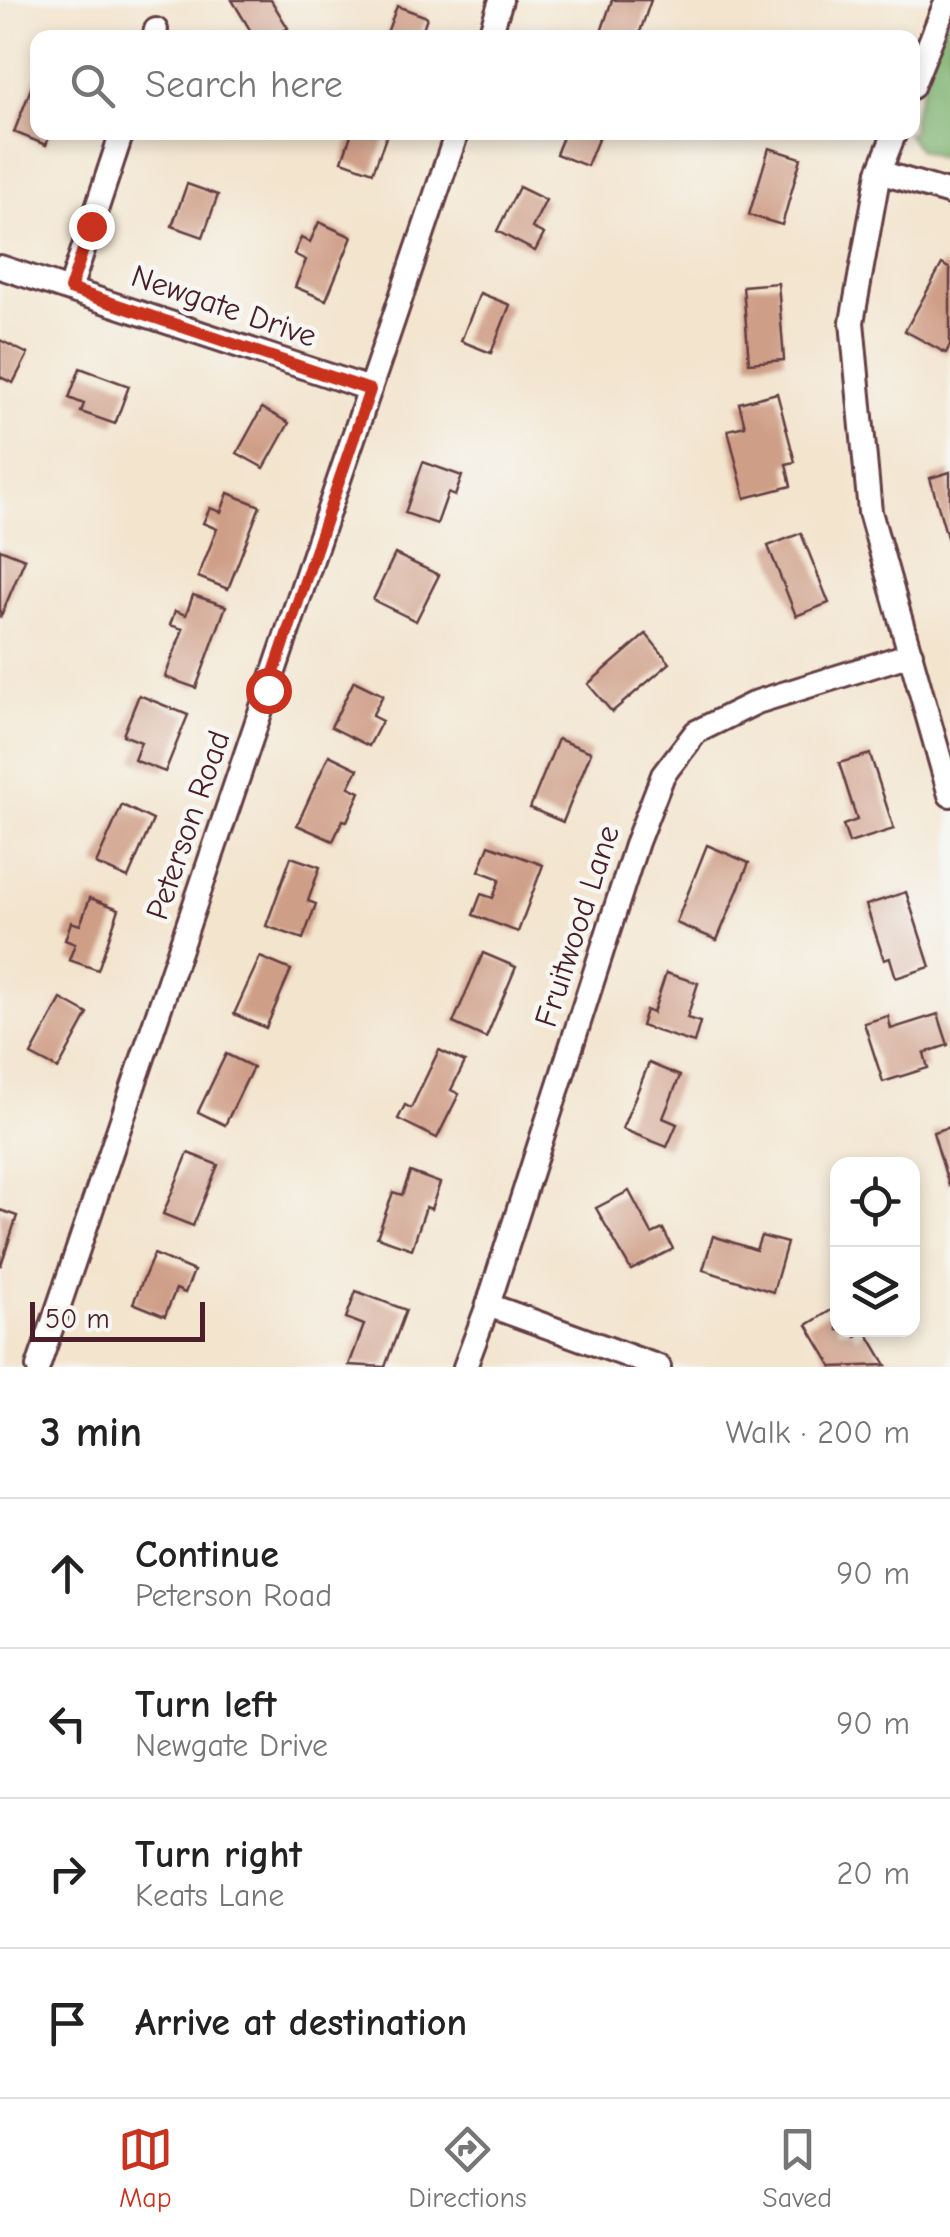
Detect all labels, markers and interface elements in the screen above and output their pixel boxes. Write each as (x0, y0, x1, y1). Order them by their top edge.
search box (30, 30, 920, 140)
icon: search (65, 58, 120, 113)
text: Search here (145, 63, 343, 107)
route end (69, 204, 115, 250)
street label: Newgate Drive (127, 257, 321, 355)
route start (246, 668, 292, 714)
street label: Peterson Road (138, 726, 238, 924)
street label: Fruitwood Lane (527, 821, 627, 1031)
map controls (830, 1157, 920, 1337)
button: locate (830, 1157, 920, 1247)
button: layers (830, 1247, 920, 1337)
scale bar (30, 1297, 205, 1342)
text: 50 m (45, 1303, 110, 1335)
text: 3 min (40, 1408, 142, 1457)
text: Walk · 200 m (726, 1414, 910, 1451)
text: Continue (135, 1533, 279, 1577)
icon: ahead (40, 1546, 95, 1601)
text: 90 m (836, 1555, 910, 1592)
text: Peterson Road (135, 1577, 332, 1614)
text: Turn left (135, 1683, 276, 1727)
icon: left (40, 1696, 95, 1751)
text: 90 m (836, 1705, 910, 1742)
text: Newgate Drive (135, 1727, 328, 1764)
text: Turn right (135, 1833, 302, 1877)
icon: right (40, 1846, 95, 1901)
text: 20 m (837, 1855, 910, 1892)
text: Keats Lane (135, 1877, 284, 1914)
icon: arrive (40, 1996, 95, 2051)
text: Arrive at destination (135, 2001, 467, 2045)
tab: Map (118, 2122, 173, 2214)
tab: Directions (408, 2122, 527, 2214)
tab: Saved (762, 2122, 832, 2214)

